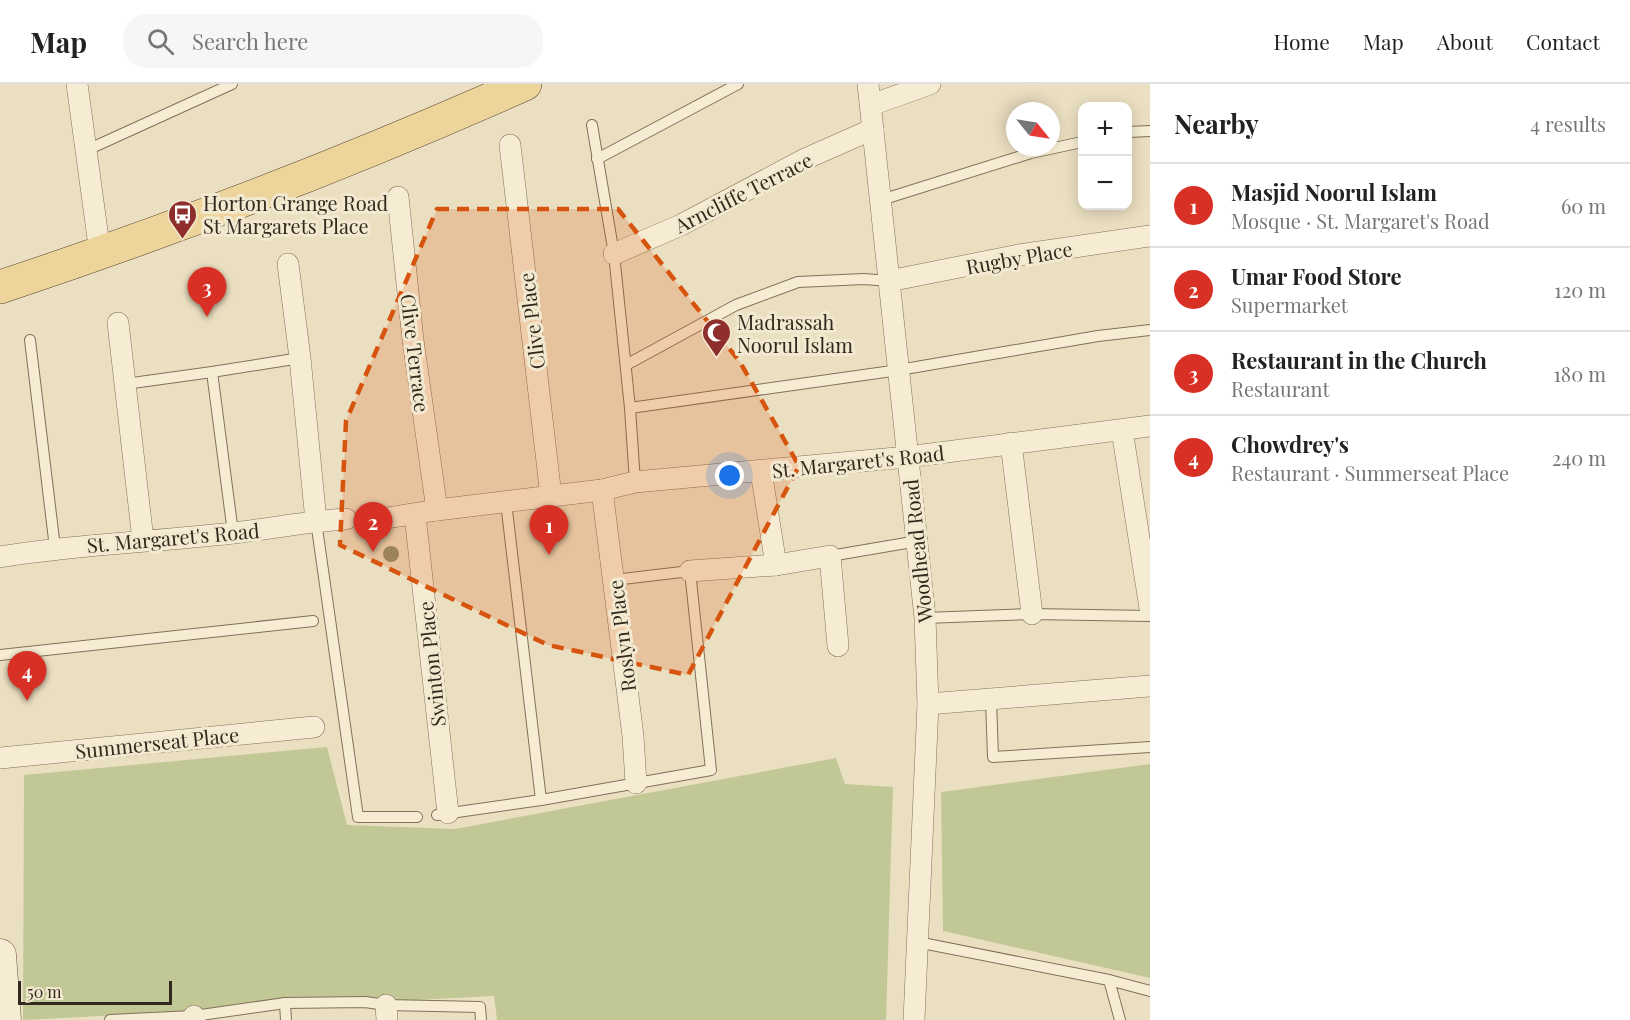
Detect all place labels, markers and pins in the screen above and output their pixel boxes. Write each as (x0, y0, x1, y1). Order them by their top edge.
place label: Horton Grange Road St Margarets Place (203, 189, 389, 239)
bus stop icon: Horton Grange Road St Margarets Place (166, 198, 198, 240)
pin: 3 (188, 268, 226, 317)
place label: Madrassah Noorul Islam (737, 308, 853, 358)
mosque icon: Madrassah Noorul Islam (700, 316, 732, 358)
pin: 2 (354, 502, 392, 552)
pin: 1 (530, 506, 568, 555)
pin: 4 (8, 652, 46, 701)

